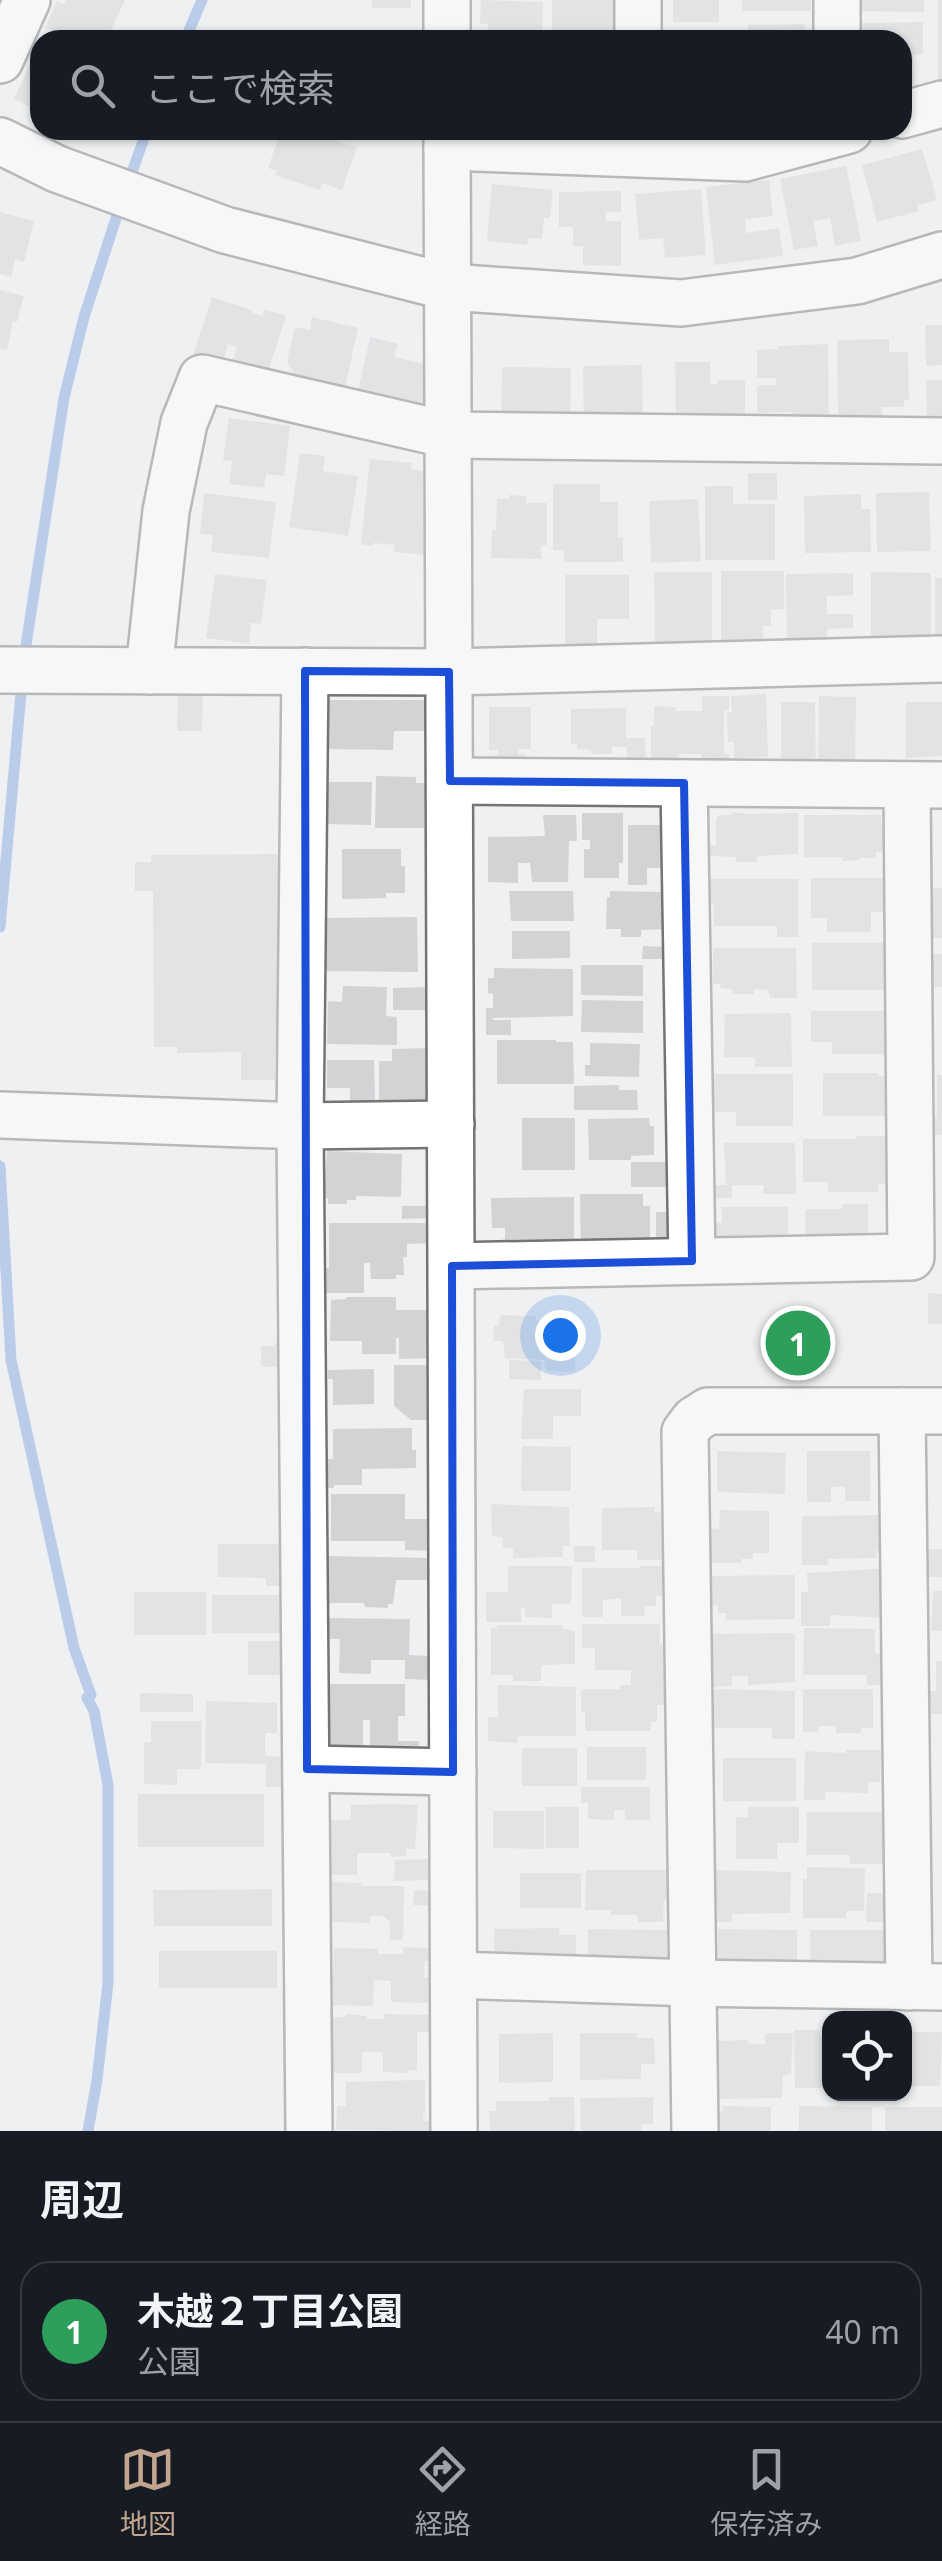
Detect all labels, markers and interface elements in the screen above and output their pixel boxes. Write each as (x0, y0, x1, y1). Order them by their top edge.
search box (30, 30, 912, 140)
icon: search (65, 58, 120, 113)
text: ここで検索 (145, 61, 335, 113)
pin: 1 (766, 1306, 830, 1380)
your location (535, 1310, 586, 1361)
map controls (822, 2011, 912, 2101)
button: locate (822, 2011, 912, 2101)
text: 周辺 (40, 2170, 124, 2227)
text: 木越２丁目公園 (137, 2284, 403, 2336)
text: 1 (65, 2310, 84, 2353)
text: 40 m (825, 2310, 900, 2353)
text: 公園 (137, 2339, 201, 2382)
tab: 地図 (120, 2442, 176, 2542)
tab: 経路 (415, 2442, 471, 2542)
tab: 保存済み (710, 2442, 822, 2542)

